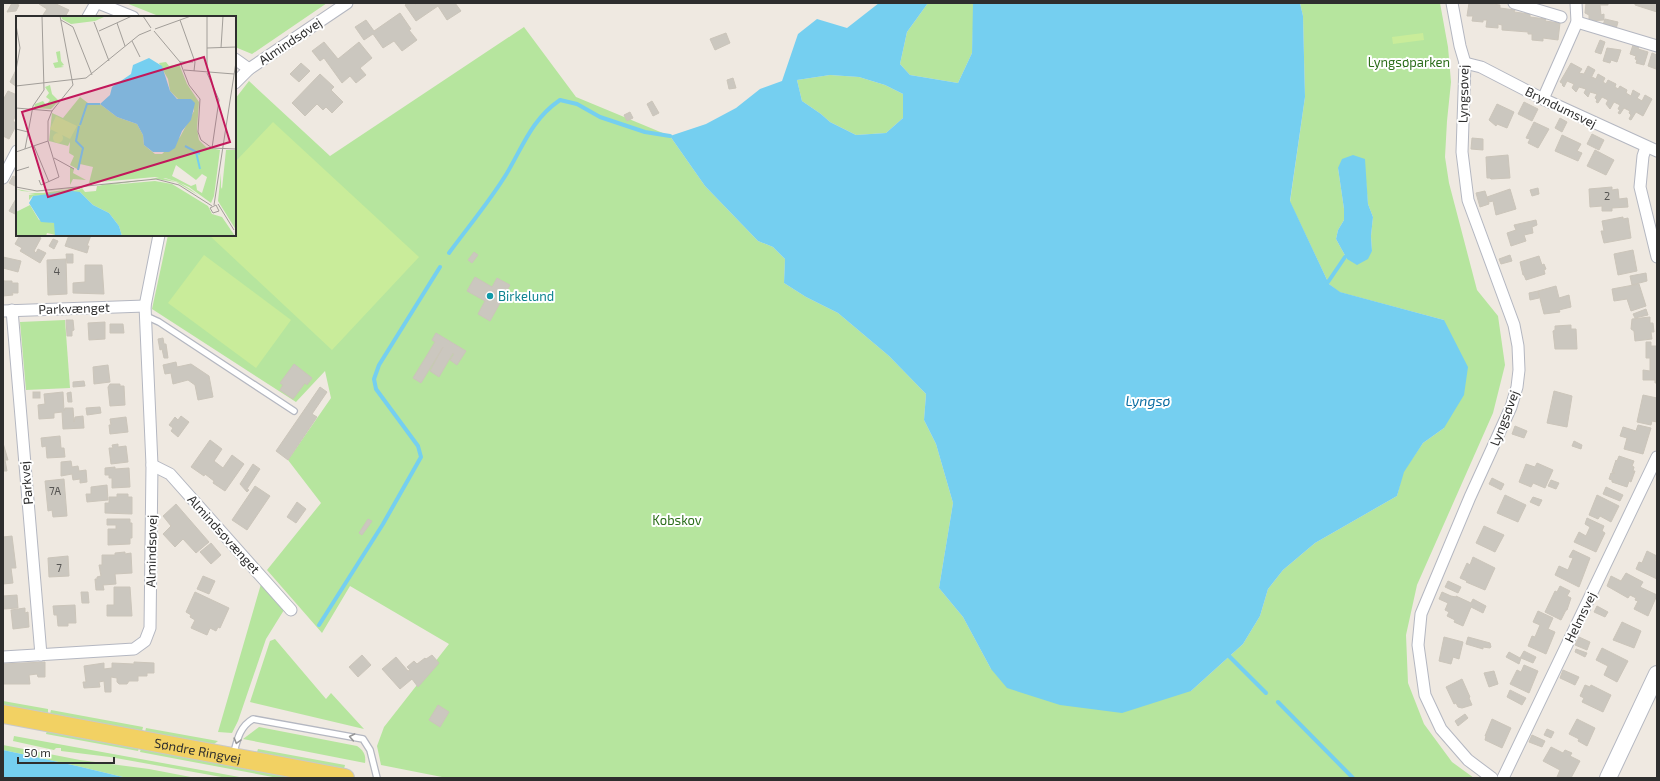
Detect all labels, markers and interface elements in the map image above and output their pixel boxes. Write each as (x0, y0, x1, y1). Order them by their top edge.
street label: Almindsøvej (255, 14, 325, 68)
inset map (16, 16, 236, 236)
park label: Lyngsøparken (1368, 54, 1450, 70)
street label: Lyngsøvej (1454, 65, 1472, 123)
street label: Bryndumsvej (1523, 83, 1599, 131)
house number: 2 (1604, 189, 1610, 202)
house number: 4 (54, 264, 61, 277)
place label: Birkelund (498, 288, 554, 304)
marker: Birkelund (485, 291, 495, 301)
street label: Parkvænget (38, 299, 110, 317)
street label: Lyngsøvej (1486, 388, 1522, 448)
water label: Lyngsø (1126, 392, 1171, 409)
street label: Parkvej (16, 461, 36, 505)
house number: 7A (49, 484, 61, 497)
street label: Almindsøvænget (184, 491, 264, 577)
park label: Kobskov (652, 512, 702, 528)
street label: Almindsøvej (142, 515, 160, 587)
house number: 7 (56, 561, 62, 574)
street label: Helmsvej (1561, 589, 1599, 645)
street label: Søndre Ringvej (153, 734, 242, 766)
one-way arrow (349, 734, 355, 742)
one-way arrow (233, 738, 242, 745)
scale bar (18, 739, 114, 765)
text: 50 m (24, 745, 51, 759)

